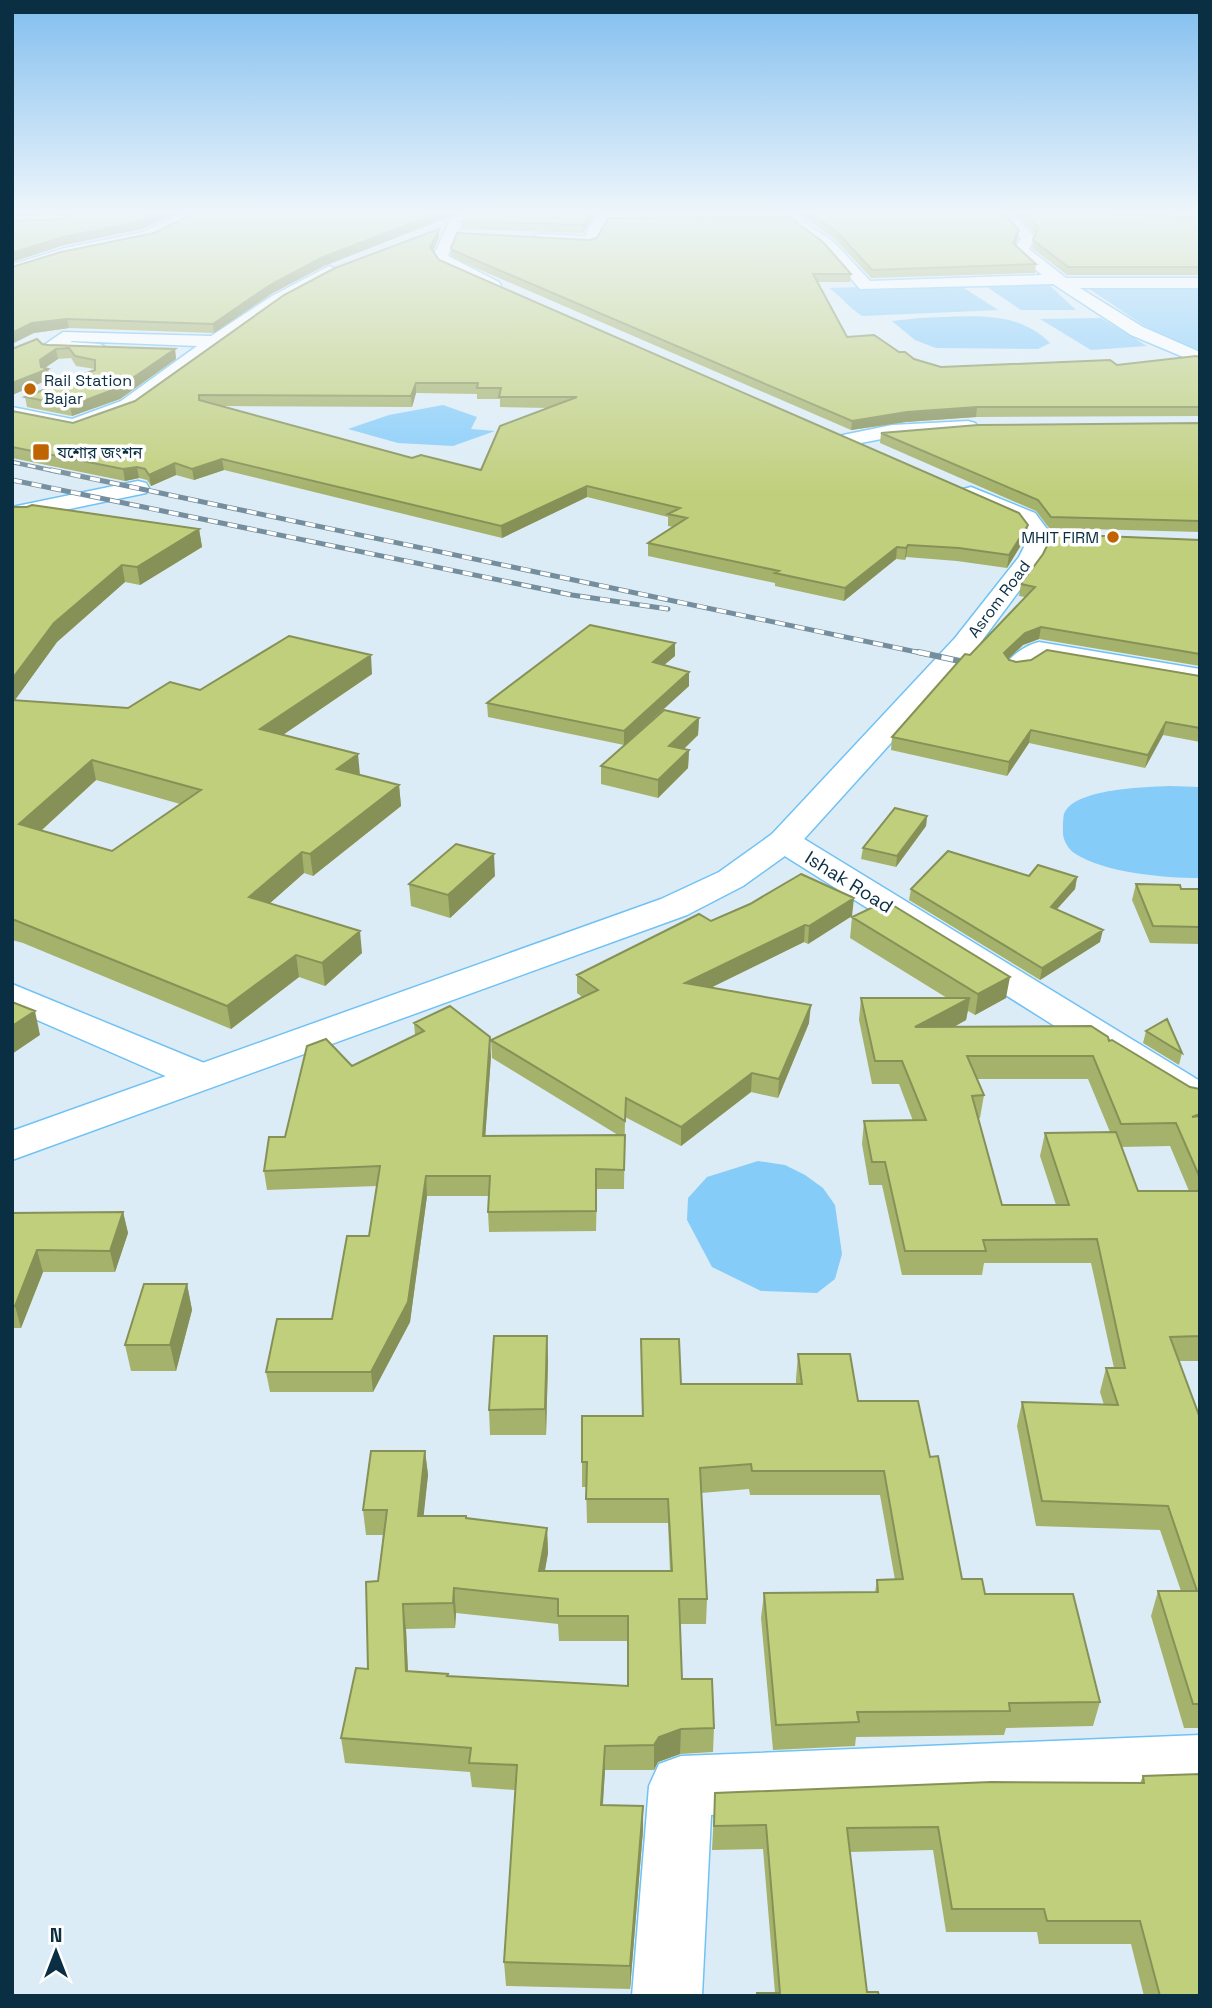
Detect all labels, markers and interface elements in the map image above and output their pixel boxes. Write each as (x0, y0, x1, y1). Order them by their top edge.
place label: Rail Station Bajar (44, 370, 132, 409)
marker: Rail Station Bajar (22, 381, 38, 397)
marker: যশোর জংশন (31, 442, 51, 462)
place label: যশোর জংশন (56, 442, 143, 463)
place label: MHIT FIRM (1021, 527, 1099, 548)
marker: MHIT FIRM (1105, 529, 1121, 545)
street label: Asrom Road (963, 556, 1035, 642)
street label: Ishak Road (800, 845, 898, 919)
north arrow (21, 1917, 91, 1987)
text: N (50, 1923, 62, 1948)

